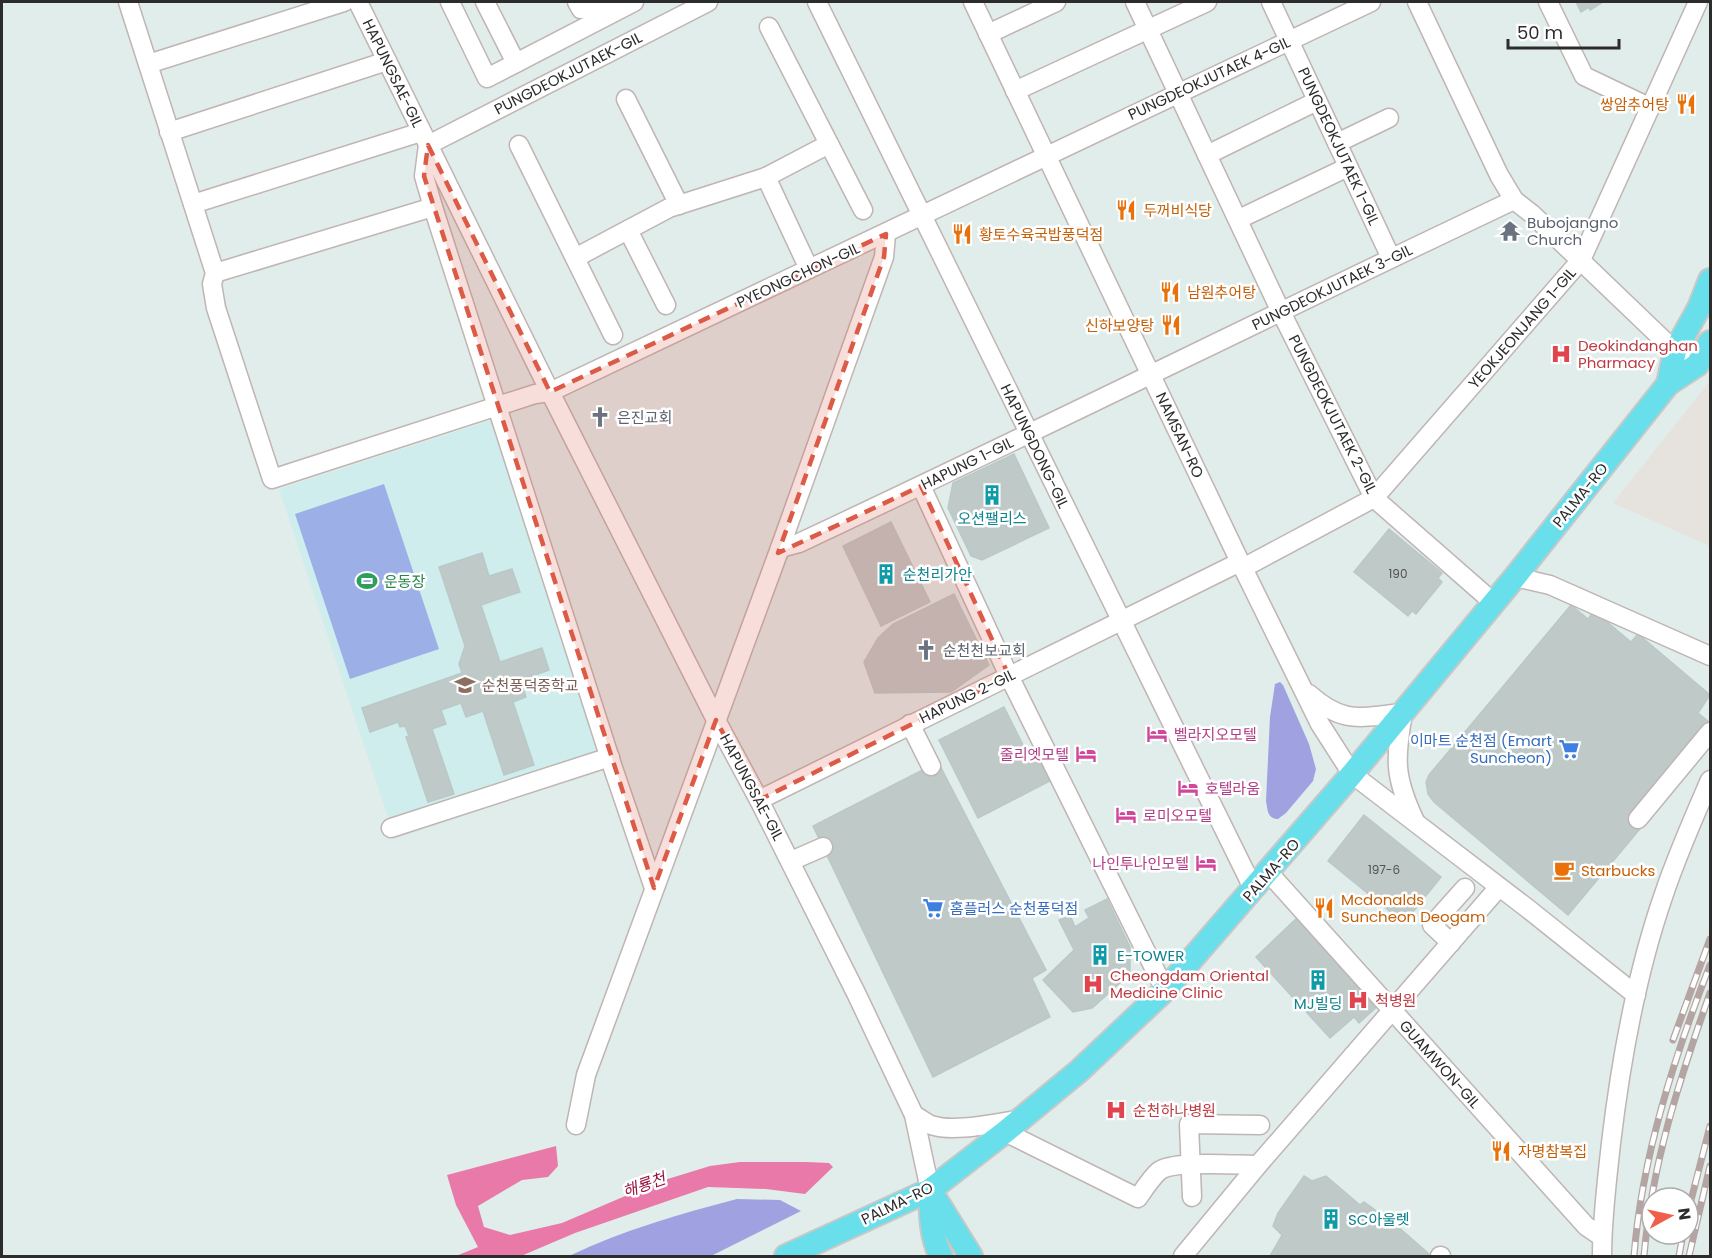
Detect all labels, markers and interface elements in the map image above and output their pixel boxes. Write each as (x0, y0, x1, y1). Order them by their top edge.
scale bar (1508, 12, 1619, 50)
street label: HAPUNGSAE-GIL (358, 15, 429, 131)
text: 50 m (1517, 20, 1563, 45)
street label: PUNGDEOKJUTAEK-GIL (491, 26, 646, 119)
street label: PUNGDEOKJUTAEK 4-GIL (1125, 31, 1294, 125)
street label: PUNGDEOKJUTAEK 1-GIL (1293, 64, 1385, 229)
restaurant icon: 쌍암추어탕 (1674, 92, 1698, 116)
place label: 쌍암추어탕 (1600, 94, 1669, 115)
restaurant icon: 두꺼비식당 (1114, 198, 1138, 222)
place label: 두꺼비식당 (1143, 200, 1212, 221)
place label: Bubojangno Church (1527, 212, 1618, 250)
temple icon: Bubojangno Church (1498, 219, 1522, 243)
restaurant icon: 황토수육국밥풍덕점 (950, 222, 974, 246)
place label: 황토수육국밥풍덕점 (979, 224, 1103, 245)
street label: PYEONGCHON-GIL (733, 237, 863, 313)
street label: PUNGDEOKJUTAEK 3-GIL (1248, 239, 1416, 335)
street label: YEOKJEONJANG 1-GIL (1463, 262, 1581, 393)
restaurant icon: 남원추어탕 (1158, 280, 1182, 304)
place label: 남원추어탕 (1187, 282, 1256, 303)
restaurant icon: 신하보양탕 (1159, 313, 1183, 337)
place label: 신하보양탕 (1085, 315, 1154, 336)
street label: PUNGDEOKJUTAEK 2-GIL (1284, 331, 1382, 498)
place label: Deokindanghan Pharmacy (1578, 335, 1698, 373)
hospital icon: Deokindanghan Pharmacy (1549, 342, 1573, 366)
street label: HAPUNGDONG-GIL (996, 380, 1075, 512)
street label: NAMSAN-RO (1151, 389, 1209, 481)
church icon: 은진교회 (588, 405, 612, 429)
place label: 은진교회 (617, 407, 672, 428)
street label: HAPUNG 1-GIL (917, 431, 1017, 494)
street label: PALMA-RO (1547, 458, 1613, 532)
building icon: 오션팰리스 (980, 483, 1004, 507)
place label: 오션팰리스 (957, 508, 1027, 529)
building icon: 순천리가안 (874, 562, 898, 586)
place label: 순천리가안 (903, 564, 972, 585)
house number: 190 (1389, 565, 1407, 582)
sports icon: 운동장 (355, 569, 379, 593)
place label: 운동장 (384, 571, 426, 592)
church icon: 순천천보교회 (914, 638, 938, 662)
place label: 순천천보교회 (943, 640, 1026, 661)
street label: HAPUNG 2-GIL (916, 663, 1019, 728)
school or university icon: 순천풍덕중학교 (453, 673, 477, 697)
place label: 순천풍덕중학교 (482, 675, 579, 696)
hotel icon: 벨라지오모텔 (1145, 722, 1169, 746)
place label: 벨라지오모텔 (1174, 724, 1257, 745)
street label: HAPUNGSAE-GIL (715, 730, 789, 845)
place label: 이마트 순천점 (Emart Suncheon) (1410, 730, 1552, 768)
supermarket icon: 이마트 순천점 (Emart Suncheon) (1557, 737, 1581, 761)
hotel icon: 줄리엣모텔 (1074, 742, 1098, 766)
place label: 줄리엣모텔 (1000, 744, 1069, 765)
hotel icon: 호텔라움 (1176, 776, 1200, 800)
place label: 호텔라움 (1205, 778, 1260, 799)
hotel icon: 로미오모텔 (1114, 803, 1138, 827)
place label: 로미오모텔 (1143, 805, 1212, 826)
street label: PALMA-RO (1238, 834, 1304, 906)
hotel icon: 나인투나인모텔 (1194, 851, 1218, 875)
place label: 나인투나인모텔 (1092, 853, 1189, 874)
cafe icon: Starbucks (1552, 858, 1576, 882)
place label: Starbucks (1581, 860, 1656, 881)
house number: 197-6 (1368, 861, 1400, 878)
place label: Mcdonalds Suncheon Deogam (1341, 889, 1485, 927)
supermarket icon: 홈플러스 순천풍덕점 (921, 896, 945, 920)
restaurant icon: Mcdonalds Suncheon Deogam (1312, 896, 1336, 920)
place label: 홈플러스 순천풍덕점 (950, 898, 1078, 919)
building icon: E-TOWER (1088, 943, 1112, 967)
place label: E-TOWER (1117, 945, 1184, 966)
place label: Cheongdam Oriental Medicine Clinic (1110, 965, 1269, 1003)
building icon: MJ빌딩 (1306, 968, 1330, 992)
hospital icon: Cheongdam Oriental Medicine Clinic (1081, 972, 1105, 996)
hospital icon: 척병원 (1346, 988, 1370, 1012)
place label: 척병원 (1375, 990, 1416, 1011)
place label: MJ빌딩 (1294, 993, 1342, 1014)
street label: GUAMWON-GIL (1395, 1015, 1486, 1113)
hospital icon: 순천하나병원 (1104, 1098, 1128, 1122)
place label: 순천하나병원 (1133, 1100, 1216, 1121)
restaurant icon: 자명참복집 (1489, 1139, 1513, 1163)
place label: 자명참복집 (1518, 1141, 1587, 1162)
water label: 해룡천 (619, 1166, 671, 1203)
street label: PALMA-RO (858, 1176, 937, 1229)
north arrow (1640, 1186, 1700, 1246)
text: N (1672, 1206, 1697, 1222)
building icon: SC아울렛 (1319, 1207, 1343, 1231)
place label: SC아울렛 (1348, 1209, 1410, 1230)

